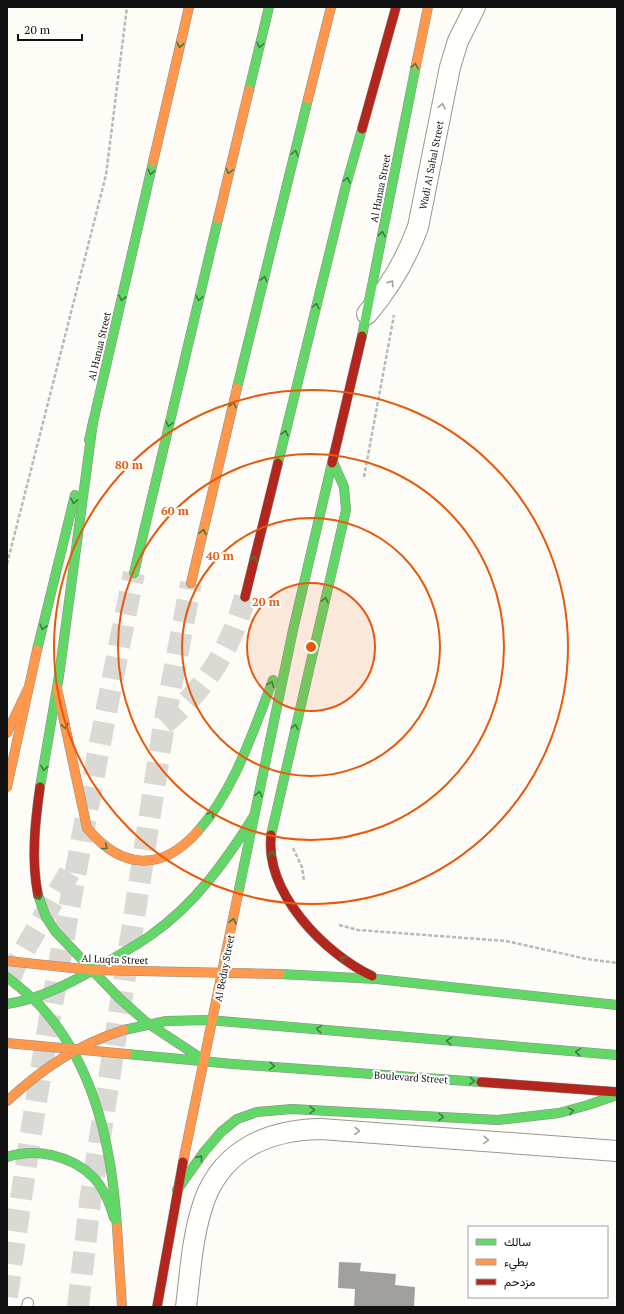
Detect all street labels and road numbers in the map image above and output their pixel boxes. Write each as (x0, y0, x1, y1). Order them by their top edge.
street label: Wadi Al Sahal Street (416, 119, 447, 211)
street label: Al Hanaa Street (367, 152, 394, 224)
street label: Al Hanaa Street (85, 310, 114, 382)
street label: Al Beday Street (212, 933, 237, 1003)
street label: Al Luqta Street (81, 952, 149, 967)
street label: Boulevard Street (374, 1068, 449, 1087)

